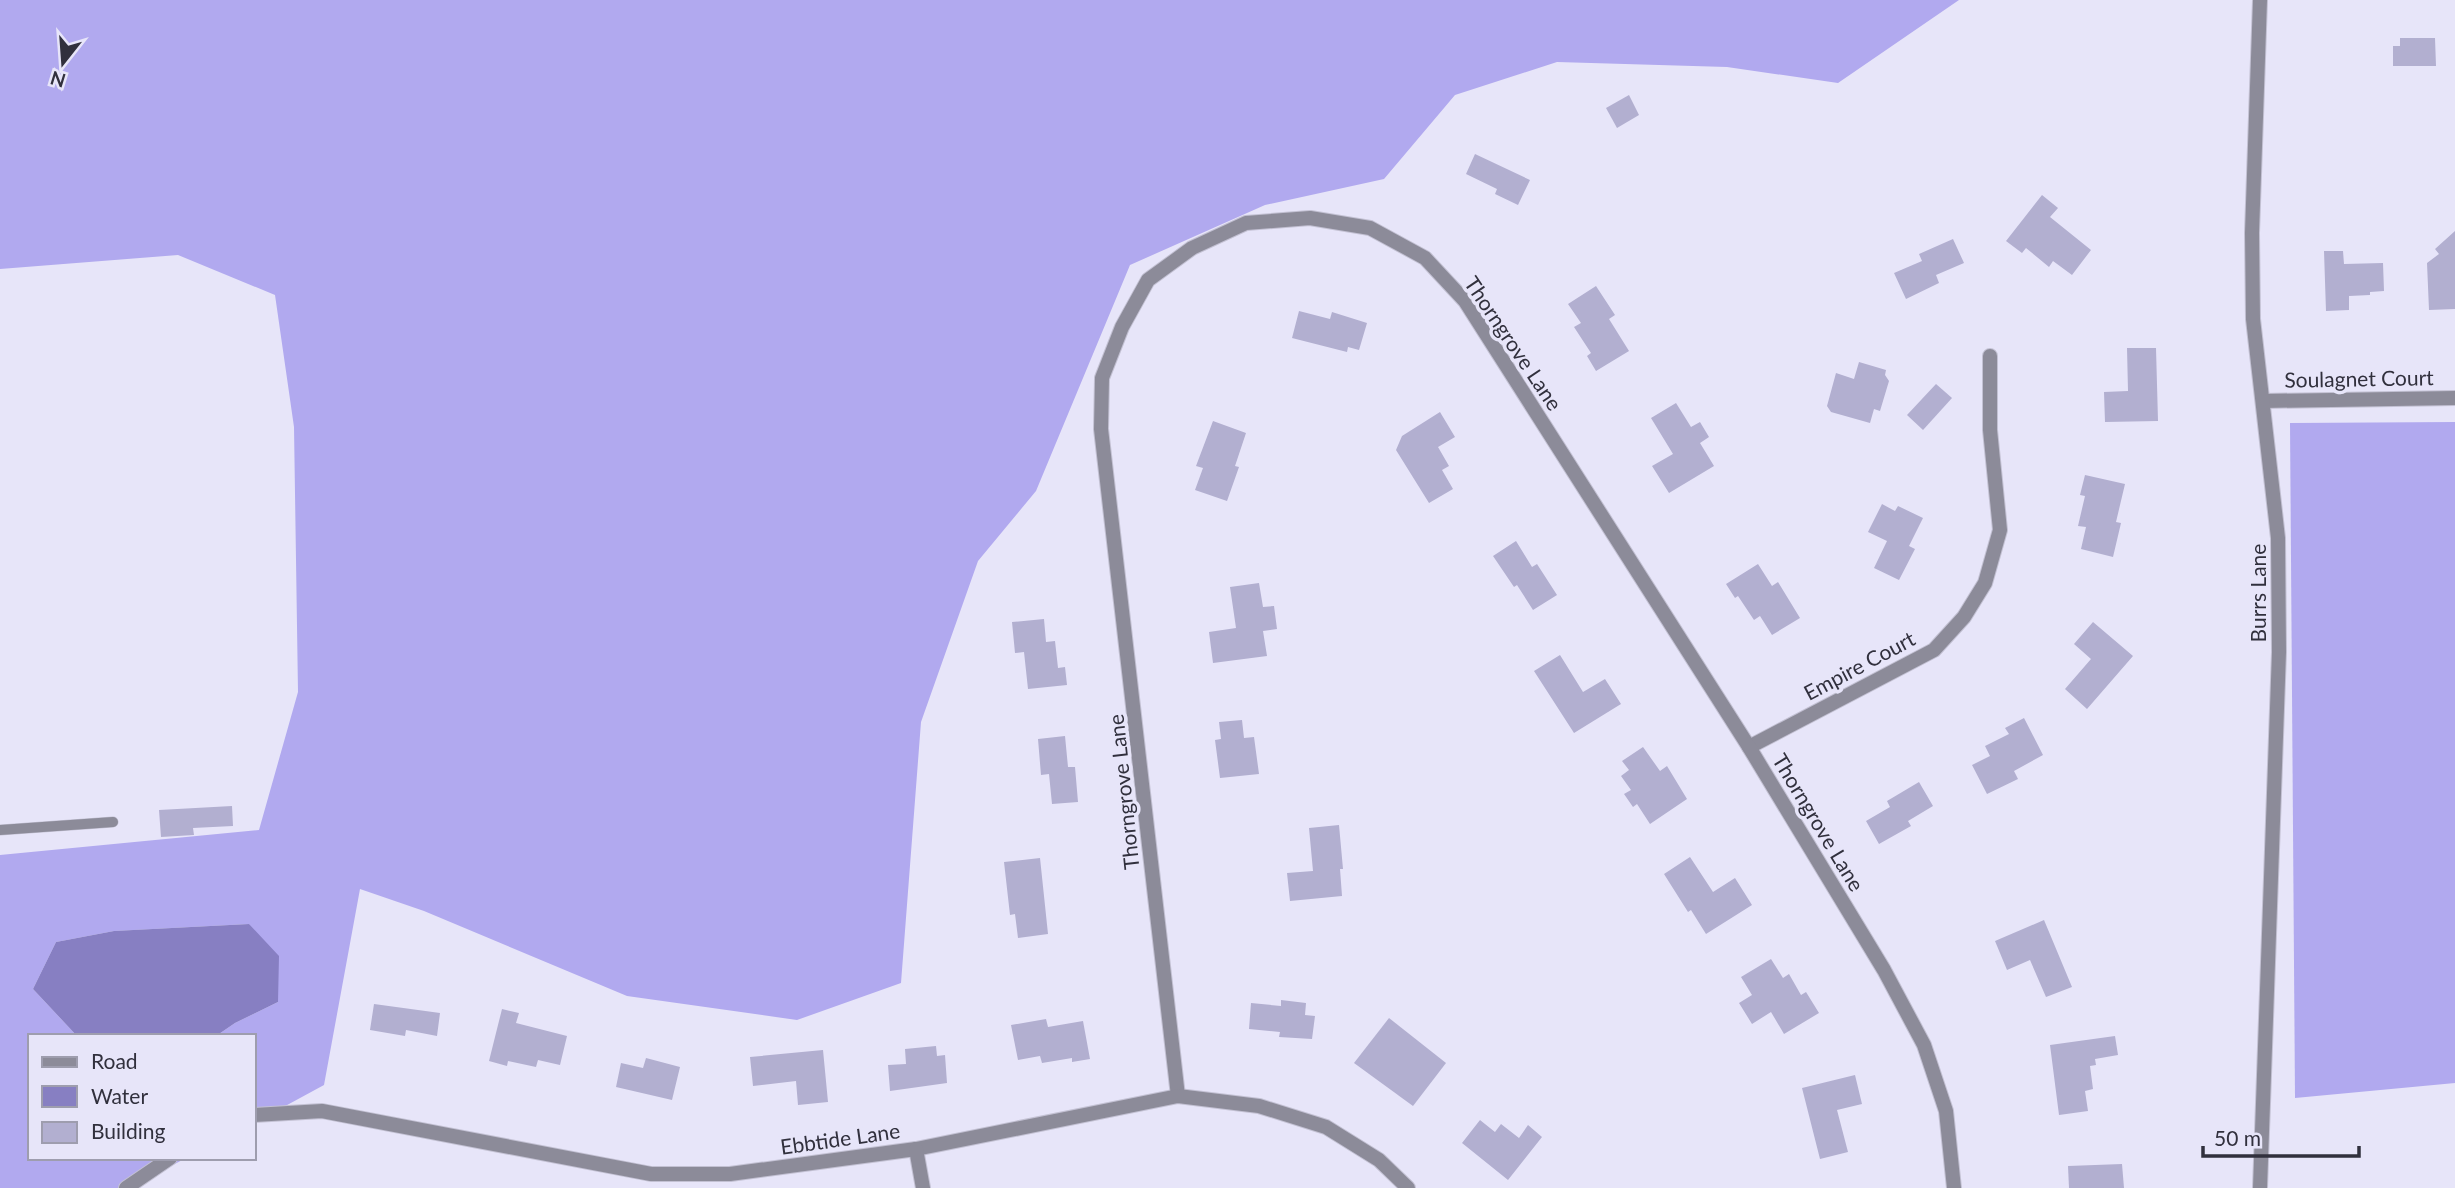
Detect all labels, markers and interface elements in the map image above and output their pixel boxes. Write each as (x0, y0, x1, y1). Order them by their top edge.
north arrow (28, 28, 98, 98)
text: N (48, 67, 68, 93)
street label: Thorngrove Lane (1460, 271, 1568, 415)
street label: Soulagnet Court (2284, 364, 2434, 392)
street label: Burrs Lane (2245, 544, 2270, 642)
street label: Empire Court (1799, 625, 1919, 705)
street label: Thorngrove Lane (1102, 713, 1144, 871)
street label: Thorngrove Lane (1768, 749, 1870, 895)
legend (28, 1034, 256, 1160)
text: Road (91, 1048, 138, 1073)
text: Water (91, 1083, 148, 1108)
scale bar (2203, 1114, 2359, 1158)
street label: Ebbtide Lane (779, 1117, 901, 1159)
text: Building (91, 1118, 166, 1143)
text: 50 m (2214, 1125, 2261, 1150)

